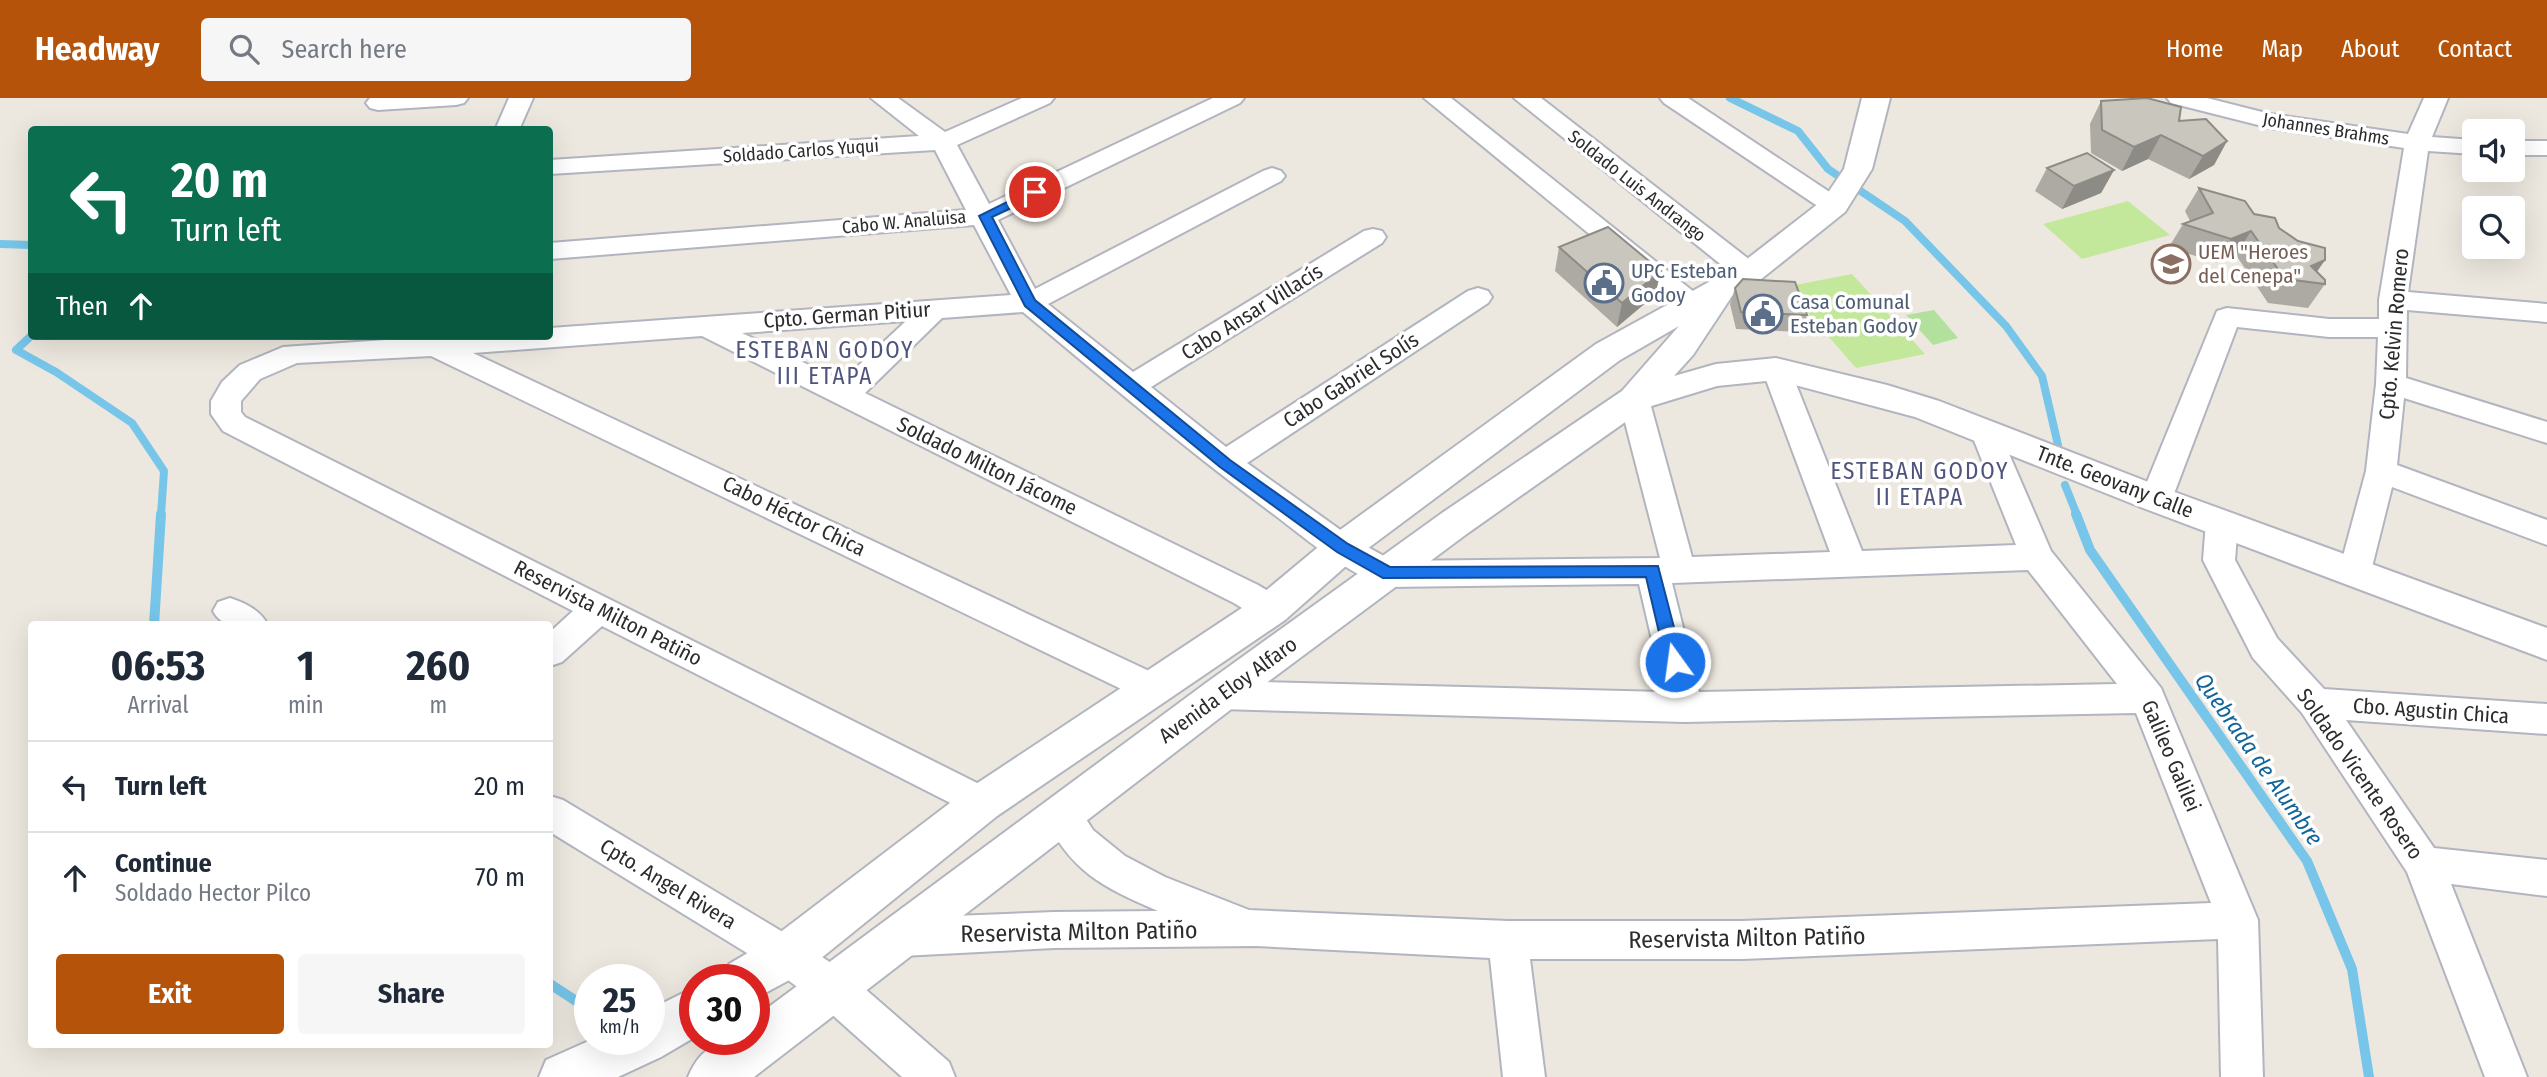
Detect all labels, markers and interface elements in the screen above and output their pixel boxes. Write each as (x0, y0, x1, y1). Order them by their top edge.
search box (201, 18, 691, 81)
text: Headway (35, 29, 159, 69)
icon: search (225, 30, 263, 68)
text: Search here (281, 34, 407, 65)
text: Home (2166, 35, 2223, 63)
text: Map (2261, 35, 2303, 63)
text: About (2341, 35, 2399, 63)
text: Contact (2437, 35, 2512, 63)
street label: Johannes Brahms (2261, 108, 2391, 150)
map controls (2462, 119, 2525, 259)
button: sound (2462, 119, 2525, 182)
street label: Soldado Luis Andrango (1564, 125, 1710, 247)
street label: Soldado Carlos Yuqui (722, 135, 880, 167)
text: 20 m (171, 151, 268, 210)
icon: left (56, 154, 147, 245)
pin (1005, 162, 1065, 222)
icon: arrive (1016, 173, 1054, 211)
button: search (2462, 196, 2525, 259)
street label: Cabo W. Analuisa (841, 206, 967, 238)
text: Turn left (171, 211, 281, 249)
place label: UEM "Heroes del Cenepa" (2198, 239, 2308, 289)
school or university icon: UEM "Heroes del Cenepa" (2150, 243, 2192, 285)
street label: Cpto. Kelvin Romero (2374, 247, 2414, 421)
street label: Cabo Ansar Villacís (1176, 258, 1328, 366)
place label: UPC Esteban Godoy (1631, 258, 1738, 308)
public building icon: UPC Esteban Godoy (1583, 262, 1625, 304)
icon: ahead (122, 287, 160, 325)
place label: Casa Comunal Esteban Godoy (1790, 289, 1918, 339)
text: Then (56, 291, 108, 322)
public building icon: Casa Comunal Esteban Godoy (1742, 293, 1784, 335)
street label: Cpto. German Pitiur (763, 296, 932, 334)
street label: Cabo Gabriel Solís (1278, 327, 1424, 433)
district label: ESTEBAN GODOY III ETAPA (736, 336, 915, 390)
street label: Soldado Milton Jácome (893, 411, 1081, 521)
street label: Tnte. Geovany Calle (2033, 440, 2197, 524)
district label: ESTEBAN GODOY II ETAPA (1831, 457, 2010, 511)
street label: Cabo Héctor Chica (718, 470, 870, 562)
street label: Reservista Milton Patiño (510, 554, 706, 672)
position arrow (1638, 625, 1712, 699)
street label: Avenida Eloy Alfaro (1154, 631, 1302, 749)
text: 06:53 (111, 641, 205, 691)
text: 1 (297, 641, 315, 691)
text: 260 (406, 641, 470, 691)
water label: Quebrada de Alumbre (2189, 667, 2329, 851)
street label: Soldado Vicente Rosero (2291, 683, 2429, 865)
text: Arrival (128, 691, 188, 719)
text: min (288, 691, 324, 719)
text: m (429, 691, 447, 719)
street label: Cbo. Agustin Chica (2352, 693, 2510, 729)
street label: Galileo Galilei (2136, 696, 2206, 816)
icon: left (56, 768, 94, 806)
text: Turn left (115, 771, 207, 802)
text: 20 m (474, 771, 525, 802)
street label: Cpto. Angel Rivera (595, 833, 741, 935)
text: Continue (115, 848, 212, 879)
icon: ahead (56, 859, 94, 897)
text: 70 m (475, 862, 525, 893)
text: Soldado Hector Pilco (115, 879, 311, 907)
street label: Reservista Milton Patiño (960, 916, 1198, 948)
street label: Reservista Milton Patiño (1628, 922, 1866, 954)
button: Exit (56, 954, 284, 1034)
button: Share (298, 954, 525, 1034)
speed limit sign: 30 (679, 964, 770, 1055)
text: 25 (603, 979, 636, 1021)
text: km/h (599, 1016, 640, 1038)

